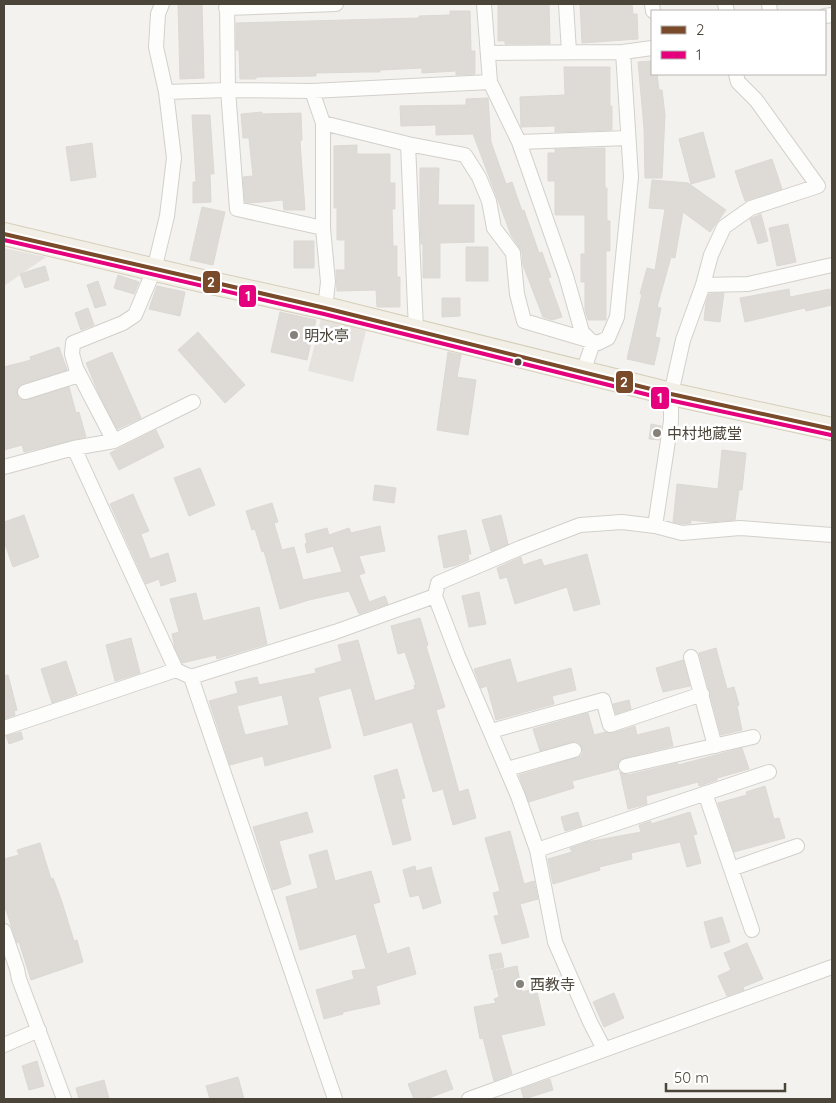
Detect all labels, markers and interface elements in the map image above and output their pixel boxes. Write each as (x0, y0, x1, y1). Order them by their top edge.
legend (651, 10, 826, 75)
text: 2 (696, 20, 704, 39)
text: 1 (696, 45, 702, 64)
line badge: 2 (202, 270, 221, 294)
text: 2 (207, 273, 215, 291)
line badge: 1 (238, 284, 257, 308)
text: 1 (245, 287, 251, 305)
place label: 明水亭 (304, 326, 349, 345)
marker: 明水亭 (288, 329, 300, 341)
unlabelled marker (513, 357, 523, 367)
line badge: 2 (615, 370, 634, 394)
text: 2 (620, 373, 628, 391)
line badge: 1 (650, 386, 670, 410)
text: 1 (657, 389, 663, 407)
place label: 中村地蔵堂 (667, 424, 742, 443)
marker: 中村地蔵堂 (651, 427, 663, 439)
place label: 西教寺 (530, 975, 575, 994)
marker: 西教寺 (514, 978, 526, 990)
scale bar (666, 1060, 785, 1092)
text: 50 m (674, 1068, 709, 1087)

